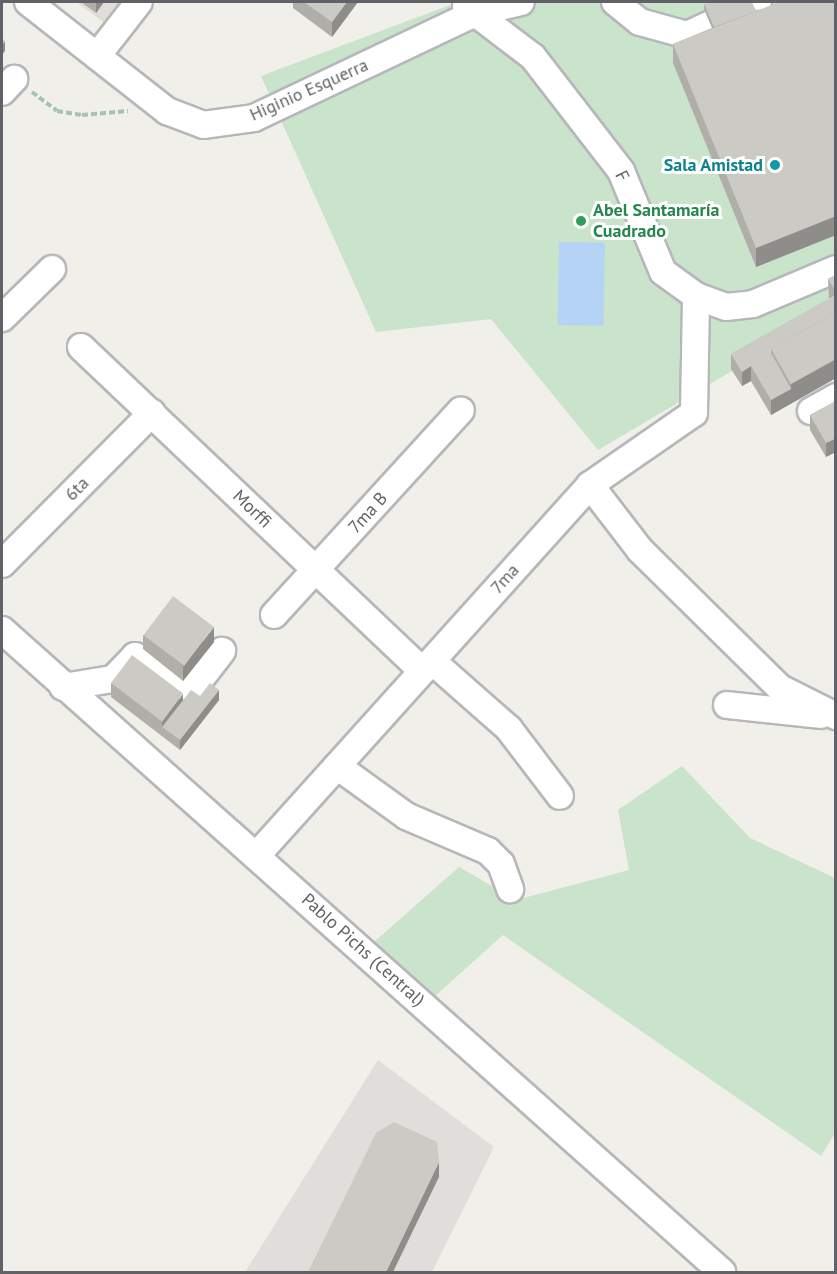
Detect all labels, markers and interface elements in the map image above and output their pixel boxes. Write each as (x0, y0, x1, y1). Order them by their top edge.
street label: Higinio Esquerra (246, 54, 372, 126)
place label: Sala Amistad (663, 154, 763, 176)
marker: Sala Amistad (768, 158, 782, 172)
street label: F (610, 167, 634, 185)
place label: Abel Santamaría Cuadrado (593, 200, 720, 242)
marker: Abel Santamaría Cuadrado (574, 214, 588, 228)
street label: 6ta (61, 473, 93, 505)
street label: Morffi (228, 485, 276, 533)
street label: 7ma B (344, 488, 392, 538)
street label: 7ma (486, 560, 524, 598)
street label: Pablo Pichs (Central) (297, 889, 429, 1011)

